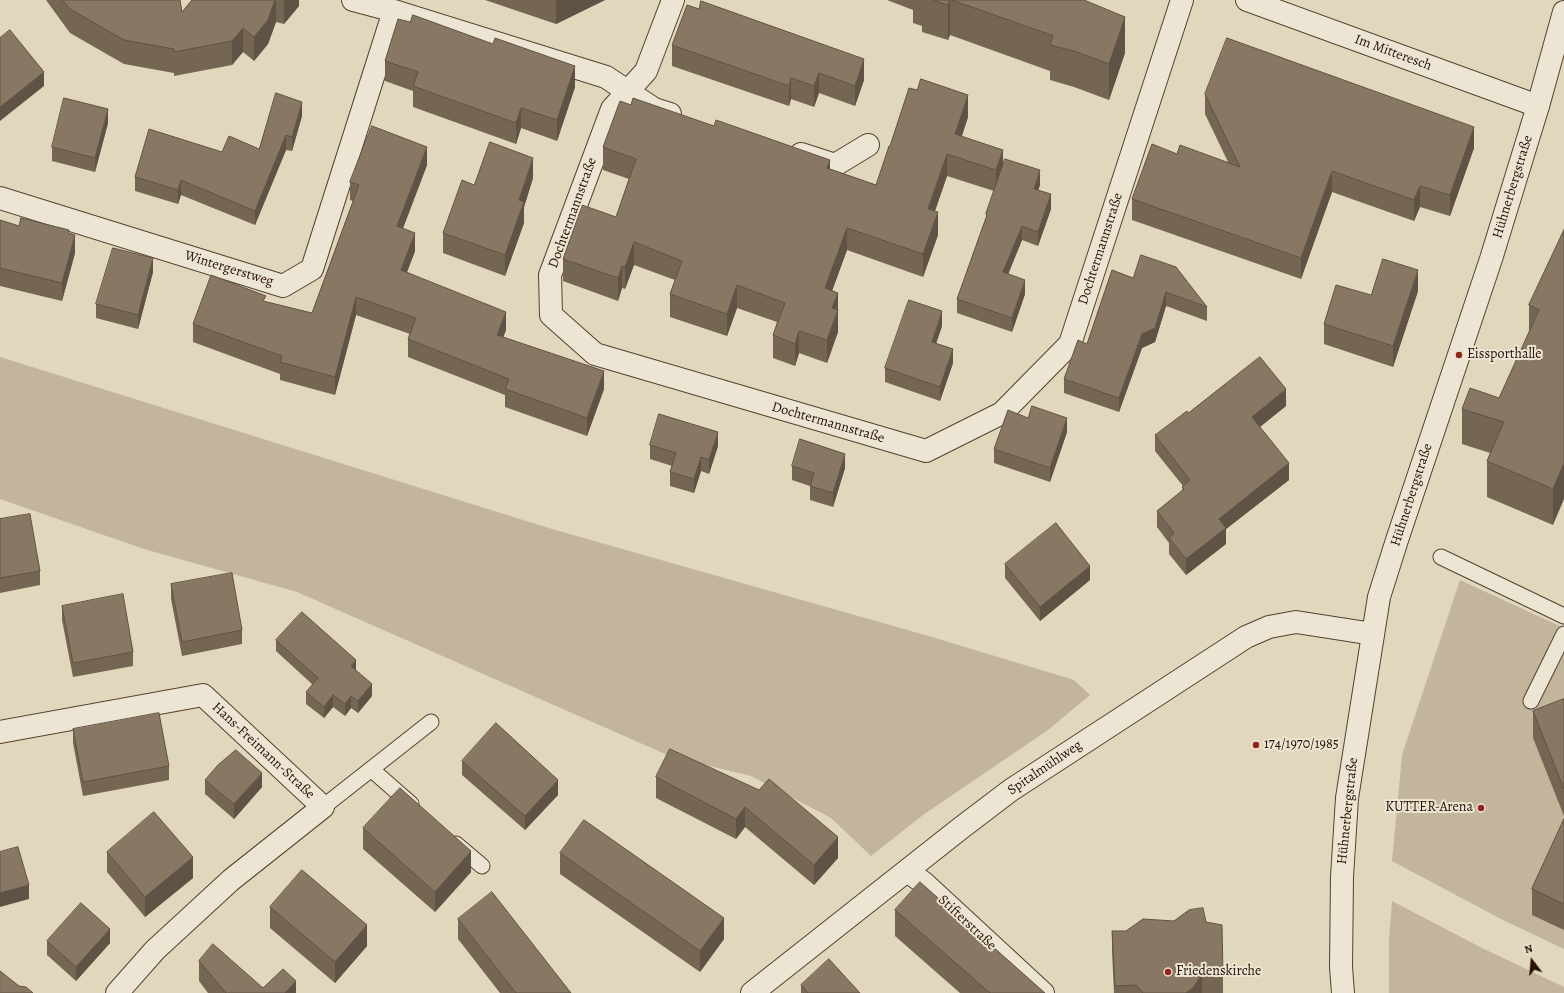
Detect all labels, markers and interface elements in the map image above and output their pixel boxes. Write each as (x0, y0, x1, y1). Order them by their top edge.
street label: Im Mitteresch (1352, 31, 1434, 75)
street label: Hühnerbergstraße (1489, 133, 1537, 241)
street label: Dochtermannstraße (545, 155, 601, 271)
street label: Dochtermannstraße (1075, 191, 1127, 307)
street label: Wintergerstweg (183, 248, 275, 290)
place label: Eissporthalle (1467, 347, 1542, 363)
marker: Eissporthalle (1454, 350, 1464, 360)
street label: Dochtermannstraße (770, 399, 886, 447)
street label: Hühnerbergstraße (1387, 441, 1437, 549)
street label: Hans-Freimann-Straße (208, 699, 318, 803)
street label: Spitalmühlweg (1005, 737, 1085, 799)
place label: 174/1970/1985 (1264, 737, 1339, 753)
marker: 174/1970/1985 (1251, 740, 1261, 750)
street label: Hühnerbergstraße (1334, 757, 1362, 865)
place label: KUTTER-Arena (1385, 800, 1473, 816)
marker: KUTTER-Arena (1476, 803, 1486, 813)
street label: Stifterstraße (934, 892, 1000, 954)
north arrow (1512, 941, 1552, 981)
text: N (1523, 941, 1534, 957)
place label: Friedenskirche (1176, 964, 1261, 980)
marker: Friedenskirche (1163, 967, 1173, 977)

